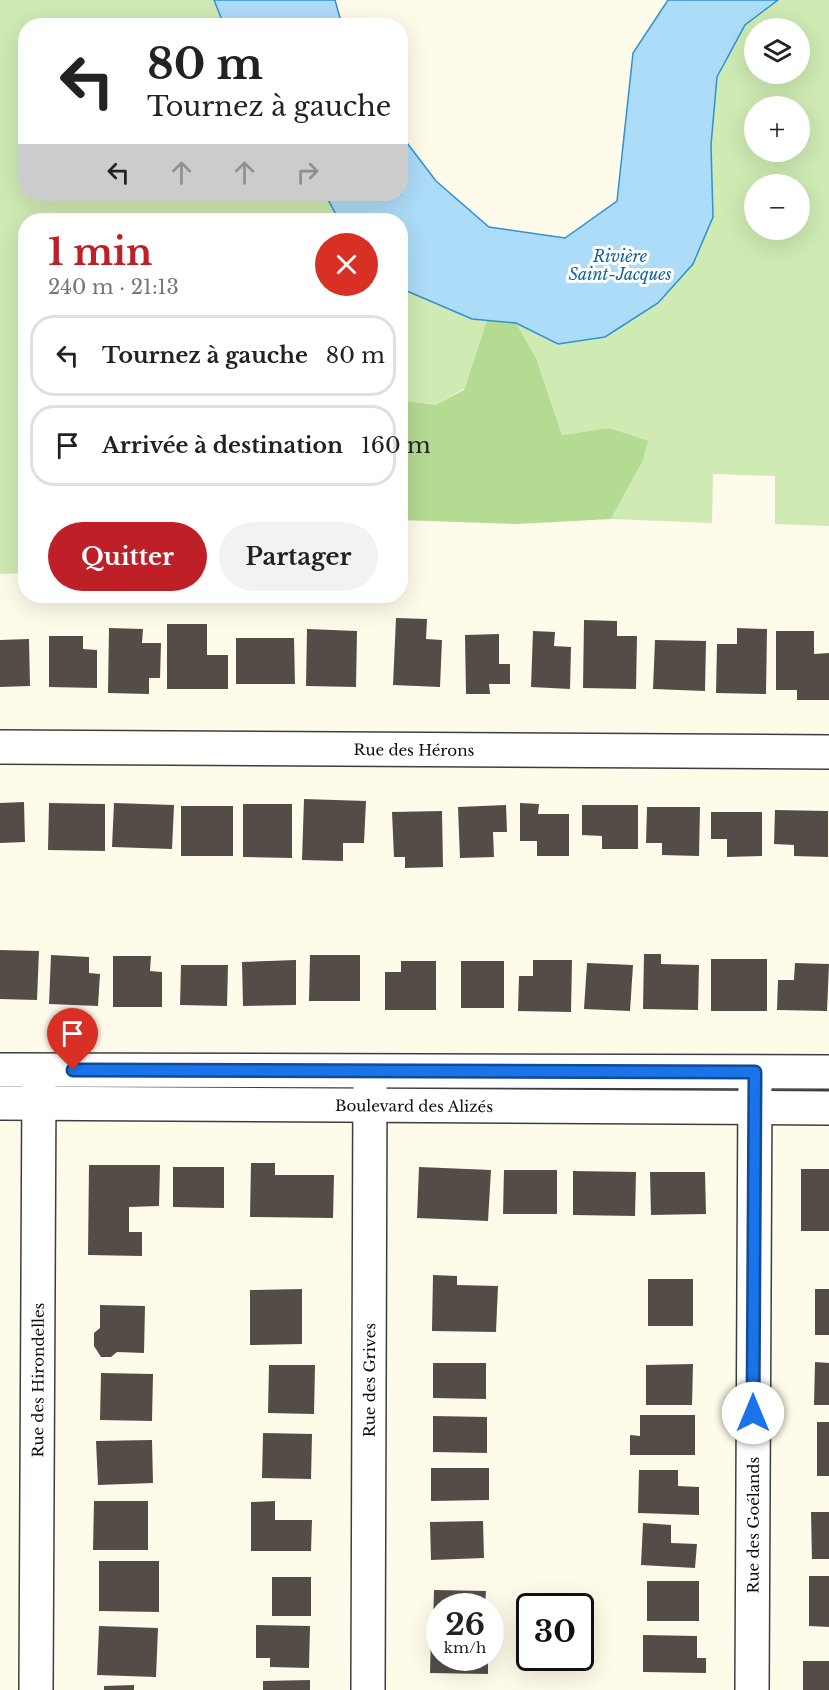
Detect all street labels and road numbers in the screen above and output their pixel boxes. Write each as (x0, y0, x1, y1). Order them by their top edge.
street label: Rue des Hérons (354, 740, 475, 759)
street label: Boulevard des Alizés (335, 1096, 493, 1115)
street label: Rue des Hirondelles (28, 1302, 47, 1457)
street label: Rue des Grives (359, 1323, 379, 1437)
street label: Rue des Goélands (743, 1456, 763, 1593)

